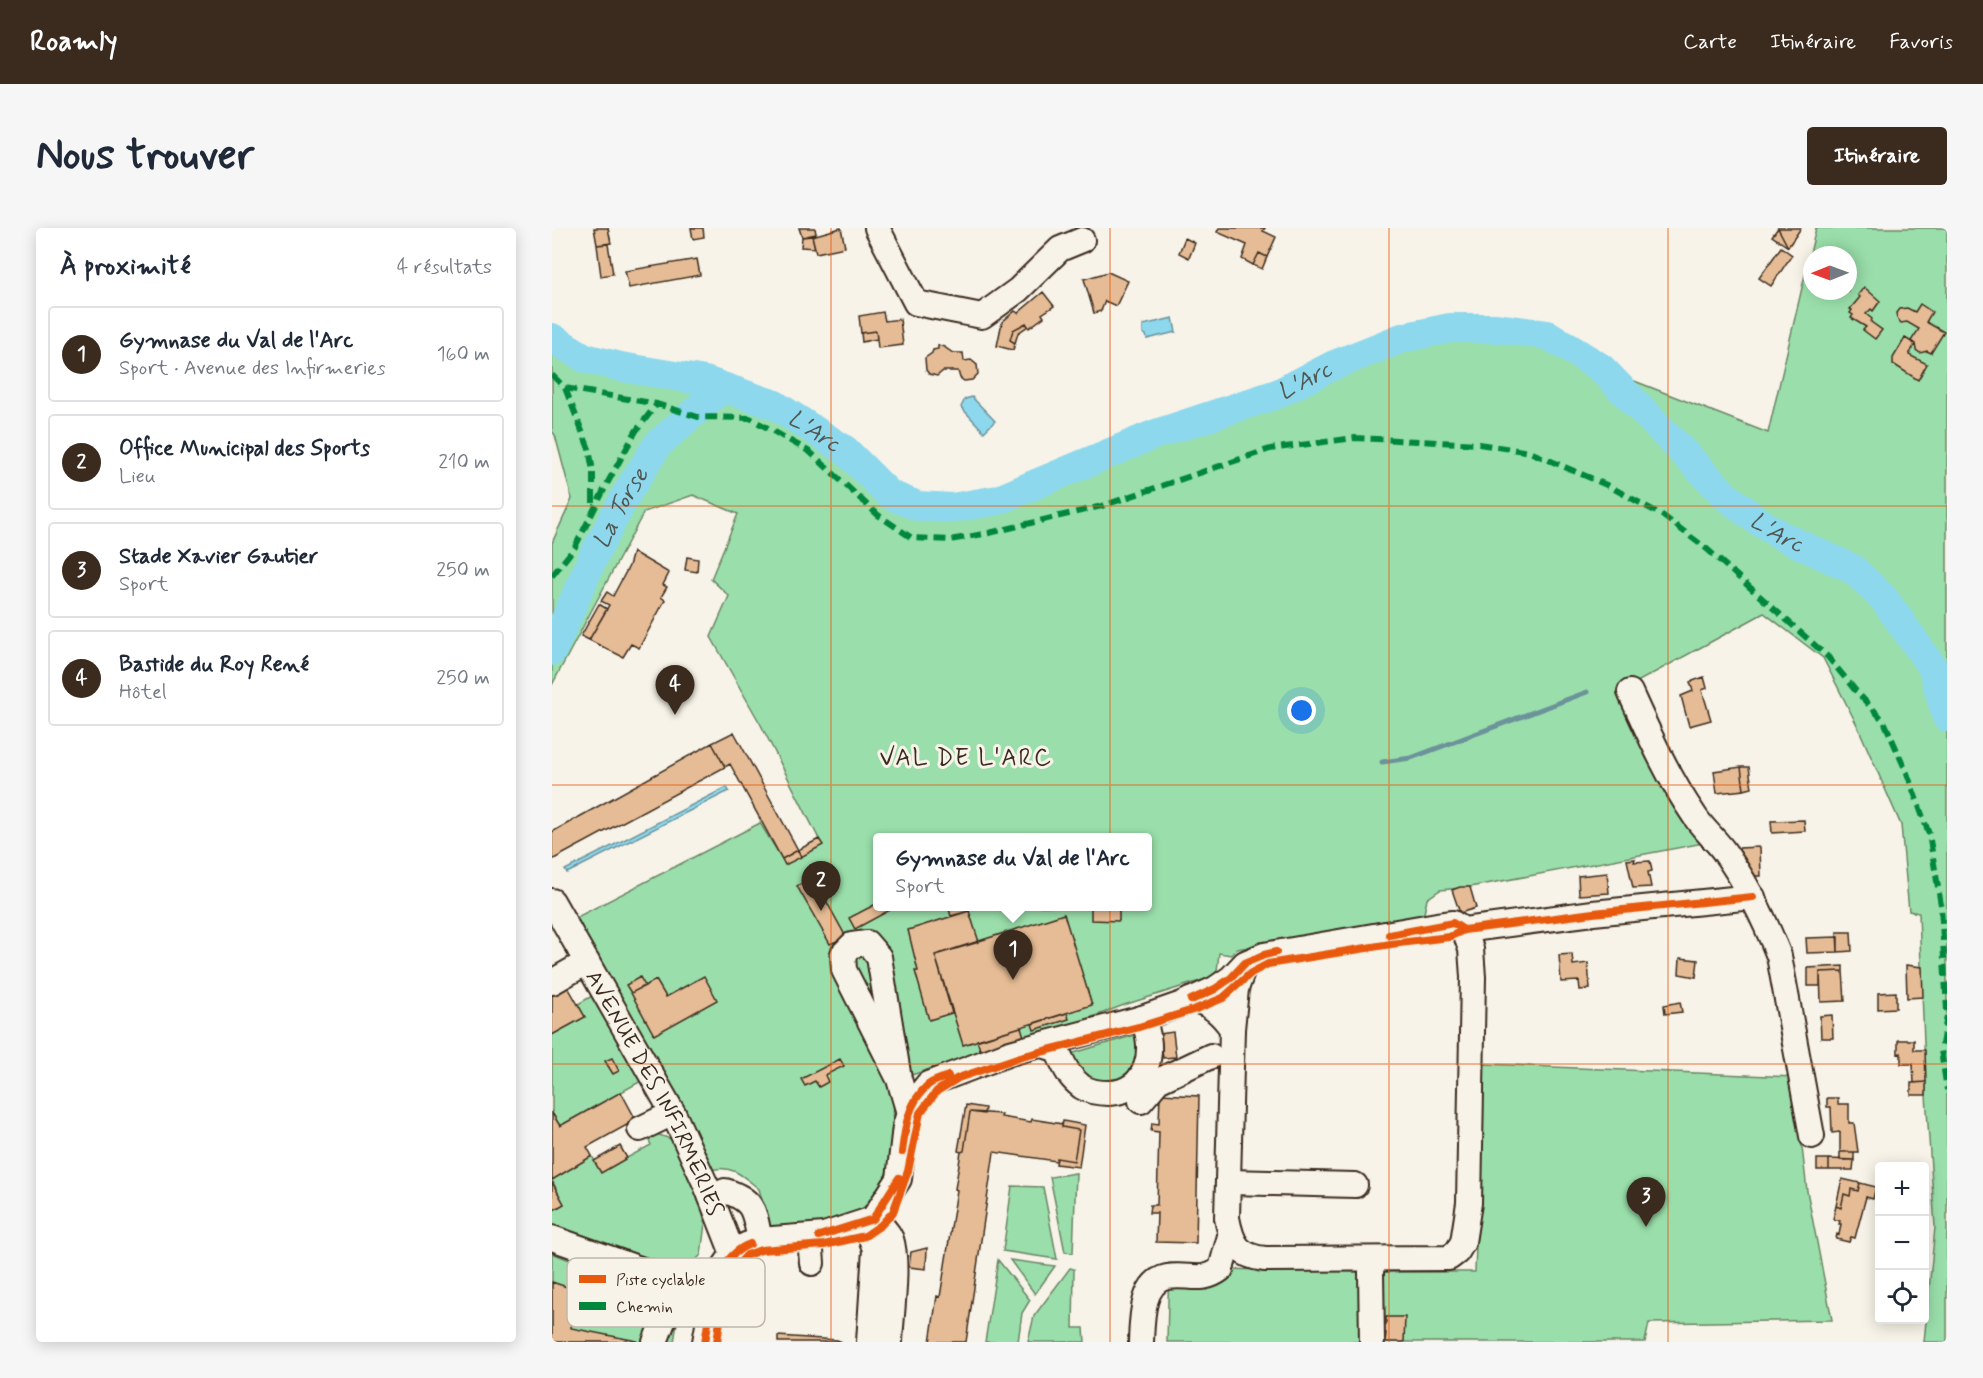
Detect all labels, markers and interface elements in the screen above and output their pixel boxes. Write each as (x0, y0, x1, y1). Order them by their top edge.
text: Roamly (30, 24, 118, 61)
text: Carte (1683, 28, 1737, 56)
text: Itinéraire (1770, 28, 1856, 56)
text: Favoris (1889, 28, 1953, 56)
button: Itinéraire (1807, 127, 1947, 185)
text: Nous trouver (36, 129, 254, 184)
north arrow (1803, 246, 1857, 300)
text: À proximité (60, 250, 191, 284)
text: 4 résultats (397, 254, 492, 281)
text: Gymnase du Val de l'Arc (119, 327, 353, 355)
text: 1 (77, 341, 86, 368)
text: 160 m (437, 341, 490, 368)
water label: L'Arc (1273, 354, 1338, 408)
text: Sport · Avenue des Infirmeries (119, 355, 386, 382)
water label: L'Arc (782, 403, 847, 461)
text: Office Municipal des Sports (119, 435, 370, 463)
text: 2 (77, 449, 86, 476)
text: 210 m (438, 449, 490, 476)
water label: La Torse (586, 461, 657, 554)
text: Lieu (119, 463, 156, 490)
water label: L'Arc (1744, 506, 1809, 561)
text: Stade Xavier Gautier (119, 543, 318, 571)
text: 3 (77, 557, 86, 584)
text: 250 m (436, 557, 490, 584)
text: Sport (119, 571, 168, 598)
text: Bastide du Roy René (119, 651, 309, 679)
text: 4 (76, 665, 87, 692)
text: 250 m (436, 665, 490, 692)
pin: 4 (656, 666, 694, 715)
text: Hôtel (119, 679, 167, 706)
your location (1287, 696, 1316, 725)
district label: VAL DE L'ARC (879, 743, 1053, 774)
popup (873, 833, 1152, 911)
text: Gymnase du Val de l'Arc (895, 845, 1130, 873)
pin: 2 (802, 862, 840, 911)
text: Sport (895, 873, 945, 900)
pin: 1 (994, 930, 1032, 980)
street label: AVENUE DES INFIRMERIES (578, 966, 729, 1220)
map controls (1875, 1162, 1929, 1324)
button: + (1875, 1162, 1929, 1216)
pin: 3 (1626, 1178, 1666, 1227)
button: − (1875, 1216, 1929, 1270)
legend (567, 1258, 765, 1327)
text: Piste cyclable (616, 1270, 705, 1291)
button: locate (1875, 1270, 1929, 1324)
text: Chemin (616, 1297, 673, 1318)

